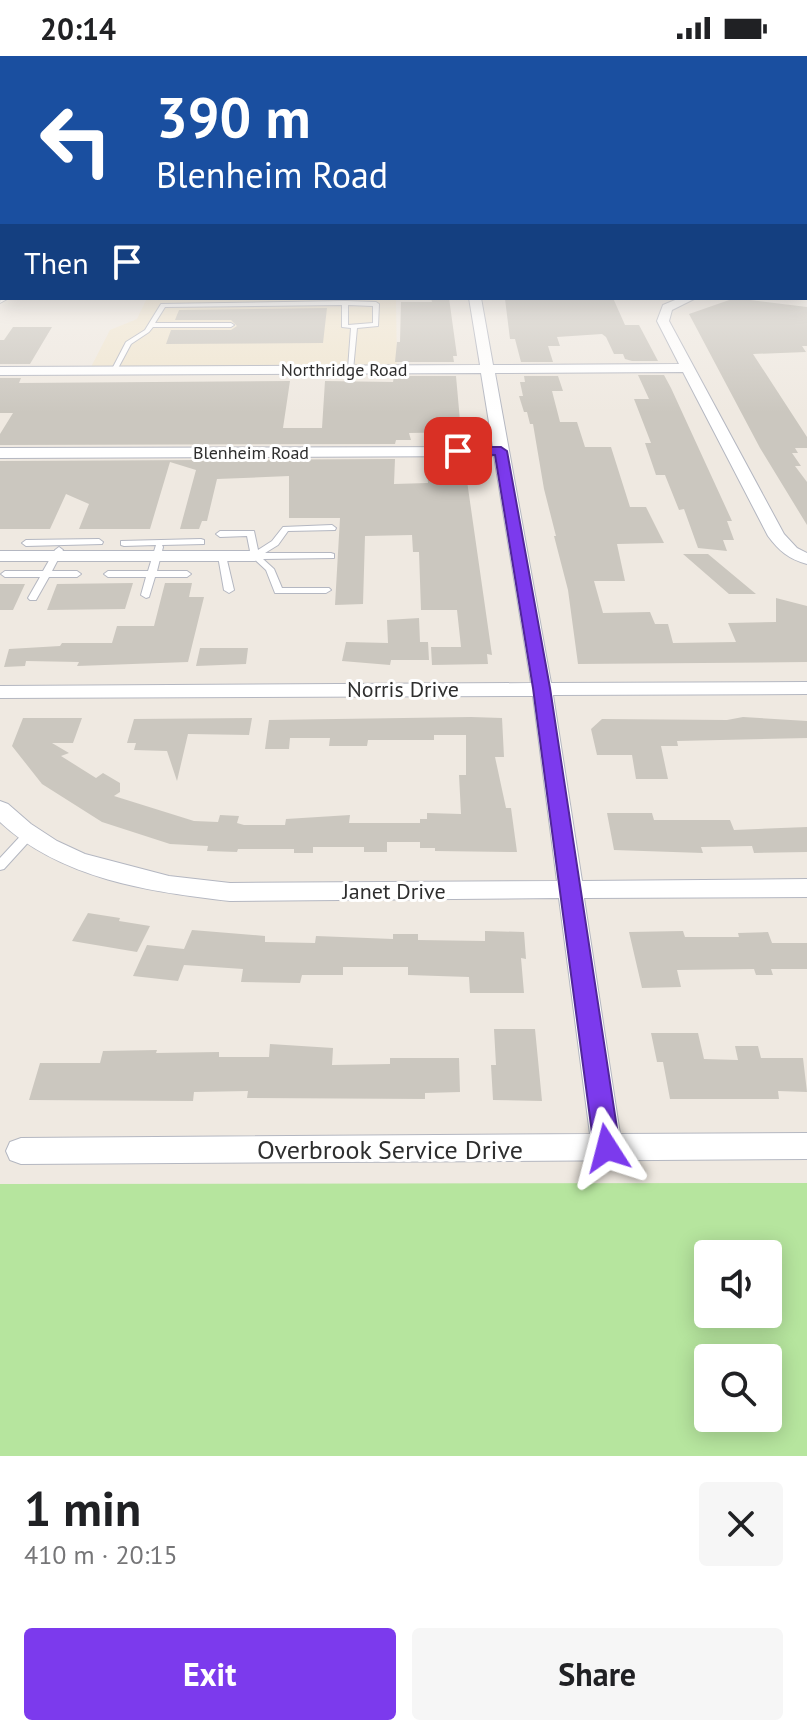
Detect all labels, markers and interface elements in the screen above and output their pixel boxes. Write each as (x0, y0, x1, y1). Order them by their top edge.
text: 20:14 (40, 9, 116, 48)
text: 390 m (156, 81, 311, 153)
icon: left (24, 88, 128, 192)
text: Blenheim Road (156, 151, 388, 198)
icon: arrive (105, 240, 149, 284)
text: Then (24, 243, 89, 282)
street label: Northridge Road (281, 358, 407, 381)
pin (424, 417, 492, 485)
icon: arrive (436, 429, 480, 473)
street label: Blenheim Road (193, 441, 309, 464)
street label: Norris Drive (347, 675, 459, 703)
street label: Janet Drive (341, 877, 446, 905)
position arrow (565, 1106, 649, 1190)
street label: Overbrook Service Drive (257, 1133, 523, 1166)
map controls (694, 1240, 782, 1432)
button: sound (694, 1240, 782, 1328)
button: search (694, 1344, 782, 1432)
text: 1 min (24, 1477, 141, 1539)
button: close (699, 1482, 783, 1566)
text: 410 m · 20:15 (24, 1538, 178, 1571)
button: Exit (24, 1628, 396, 1720)
button: Share (412, 1628, 783, 1720)

